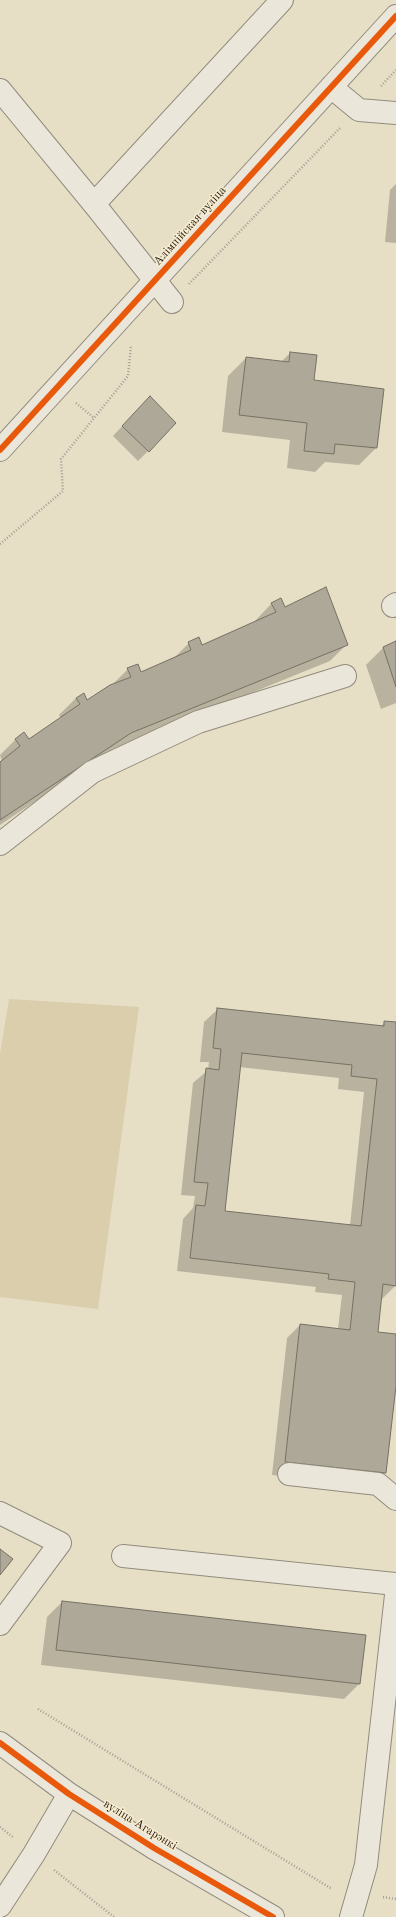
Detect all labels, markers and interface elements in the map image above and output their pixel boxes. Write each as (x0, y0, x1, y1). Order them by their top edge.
street label: Алімпійская вуліца (151, 183, 229, 269)
street label: вуліца Агарэнкі (101, 1797, 179, 1853)

